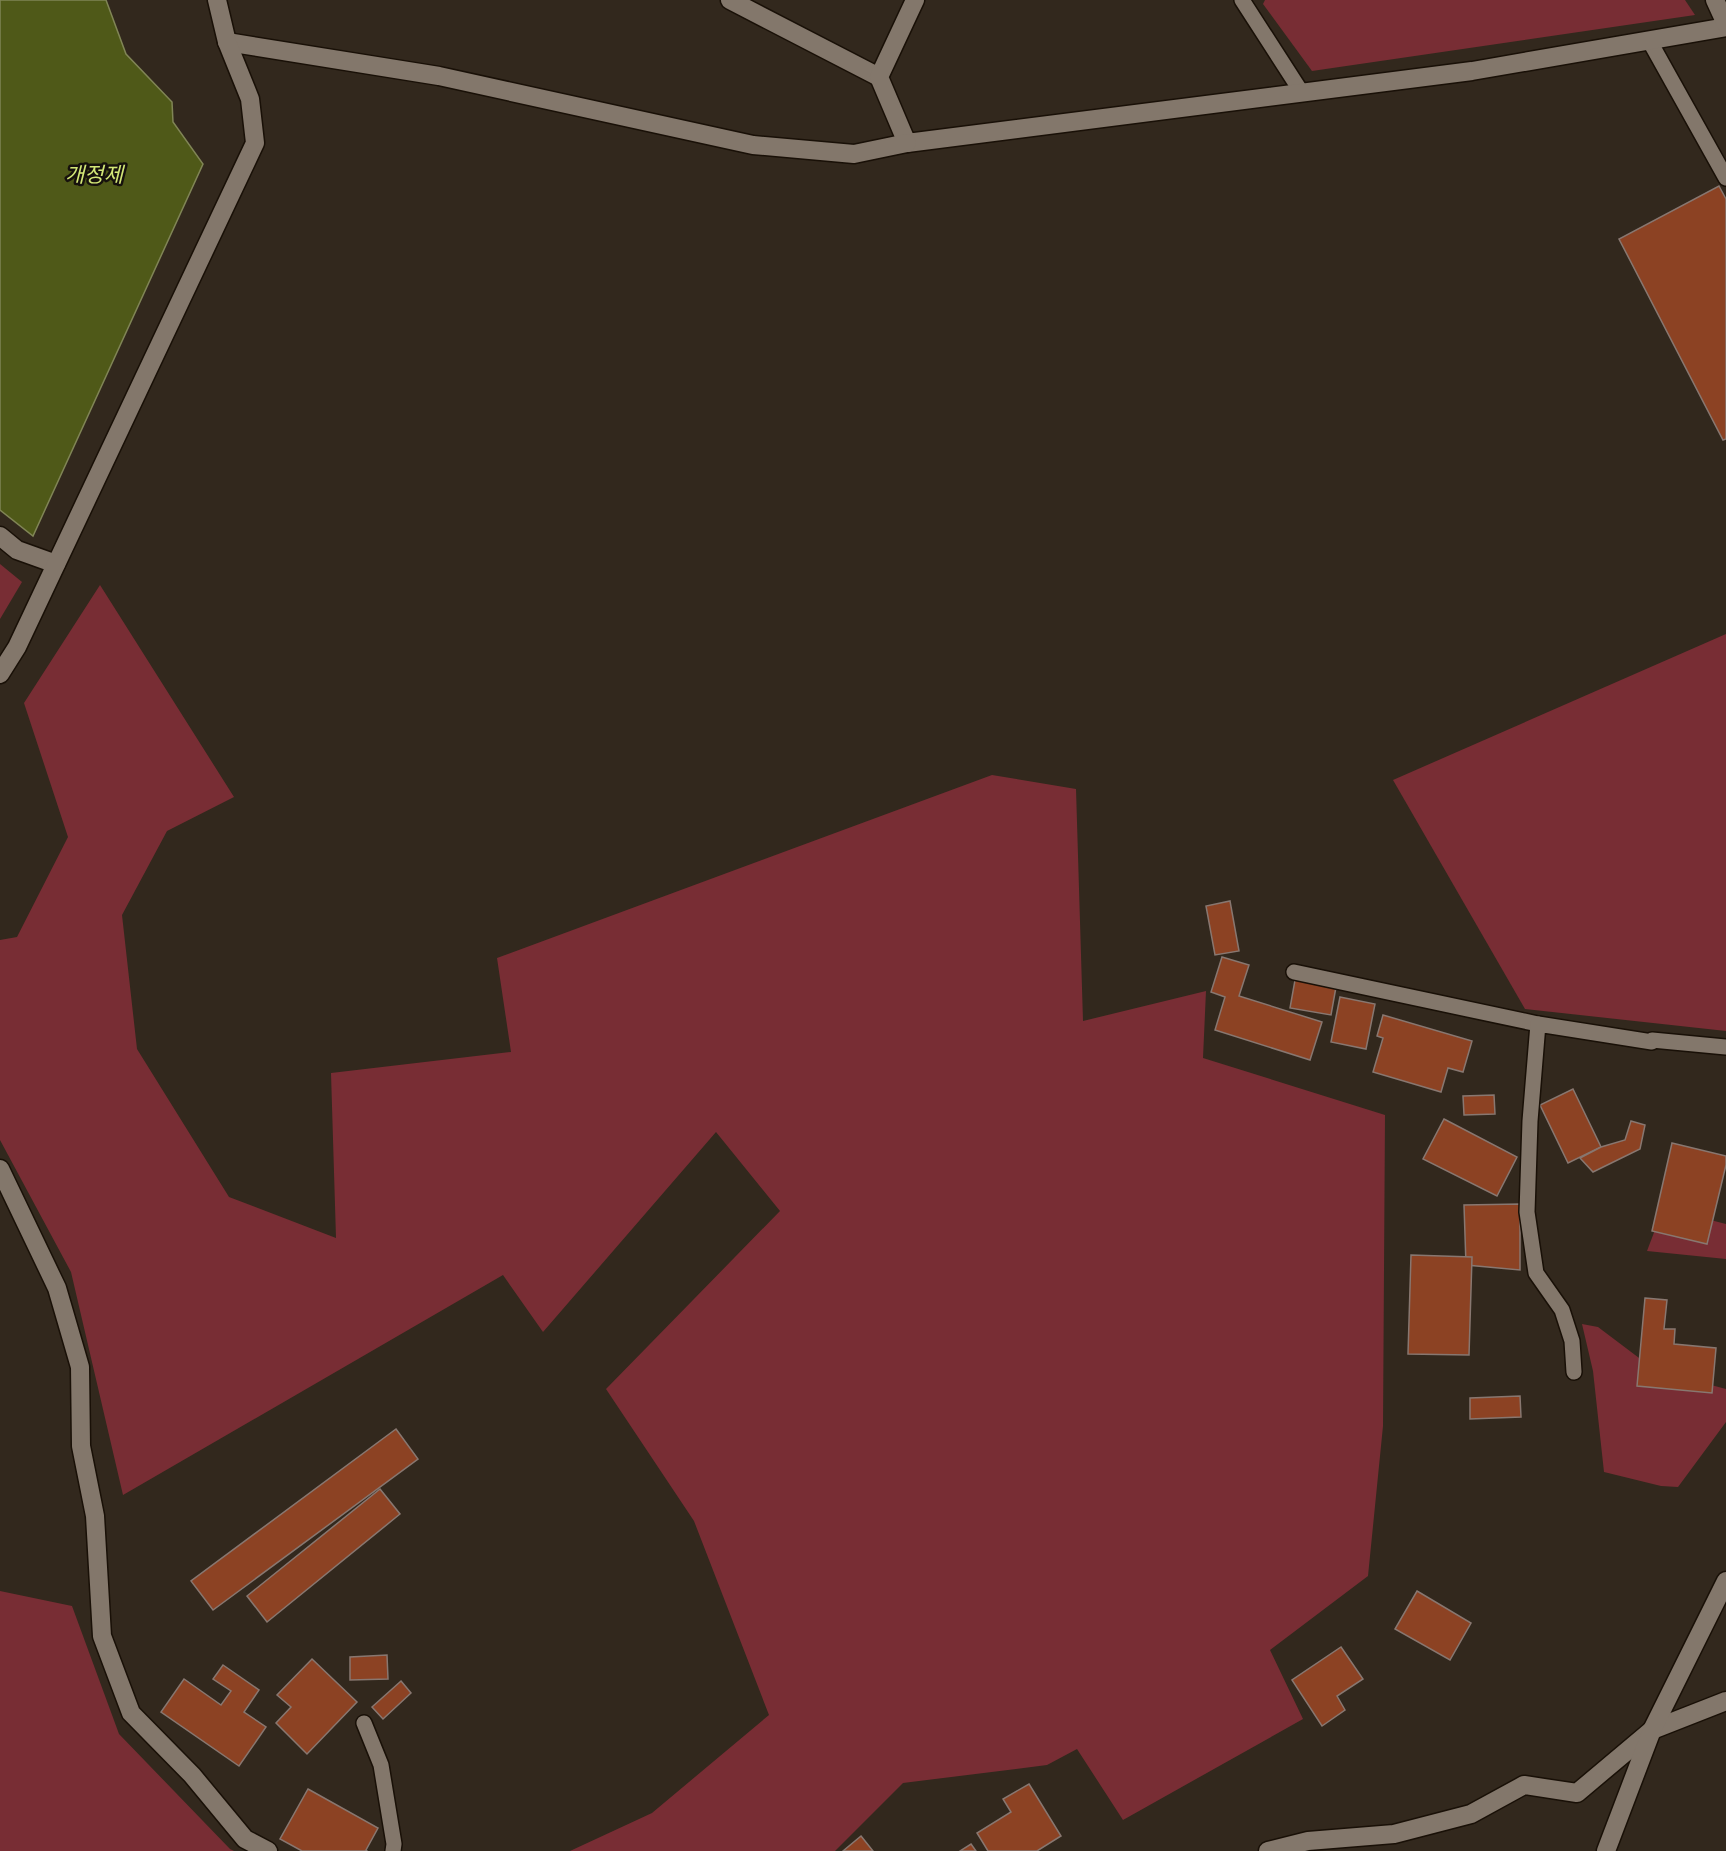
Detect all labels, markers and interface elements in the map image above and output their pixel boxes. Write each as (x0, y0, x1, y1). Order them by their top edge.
water label: 개정제 (65, 163, 126, 187)

